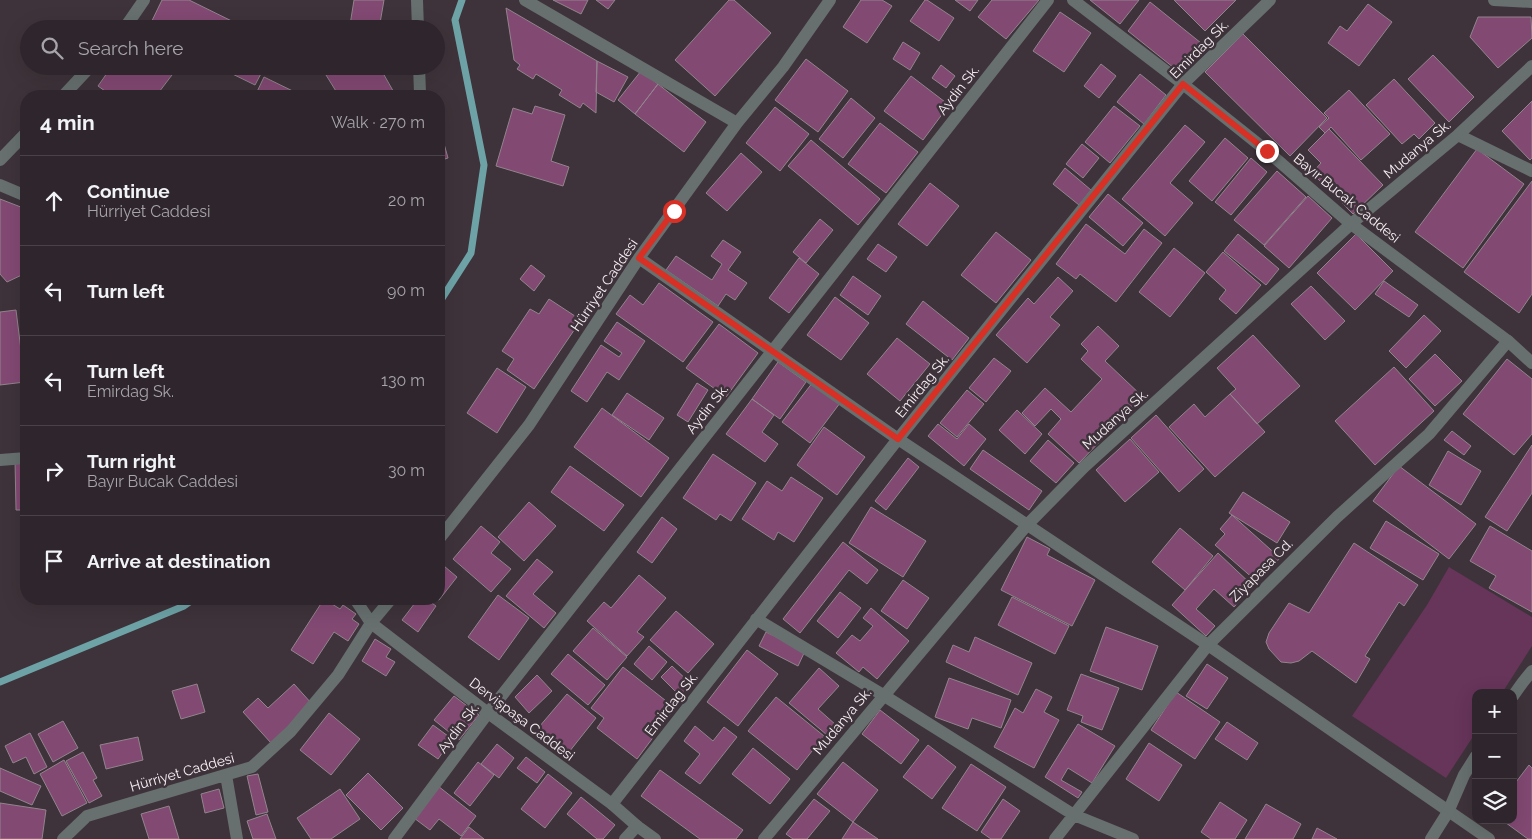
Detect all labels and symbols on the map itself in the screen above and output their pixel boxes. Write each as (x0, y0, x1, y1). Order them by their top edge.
street label: Emirdag Sk. (1166, 16, 1232, 82)
street label: Aydin Sk. (934, 62, 982, 118)
street label: Mudanya Sk. (1380, 116, 1454, 182)
route end (1256, 140, 1279, 163)
street label: Bayır Bucak Caddesi (1291, 150, 1403, 246)
route start (663, 200, 686, 223)
street label: Hürriyet Caddesi (567, 236, 641, 334)
street label: Emirdag Sk. (892, 351, 952, 421)
street label: Aydin Sk. (683, 381, 731, 437)
street label: Mudanya Sk. (1079, 386, 1151, 452)
street label: Ziyapasa Cd. (1226, 535, 1296, 605)
street label: Emirdag Sk. (641, 669, 701, 739)
street label: Dervişpaşa Caddesi (466, 674, 578, 764)
street label: Mudanya Sk. (809, 684, 875, 758)
street label: Aydin Sk. (434, 700, 482, 756)
street label: Hürriyet Caddesi (128, 749, 236, 795)

